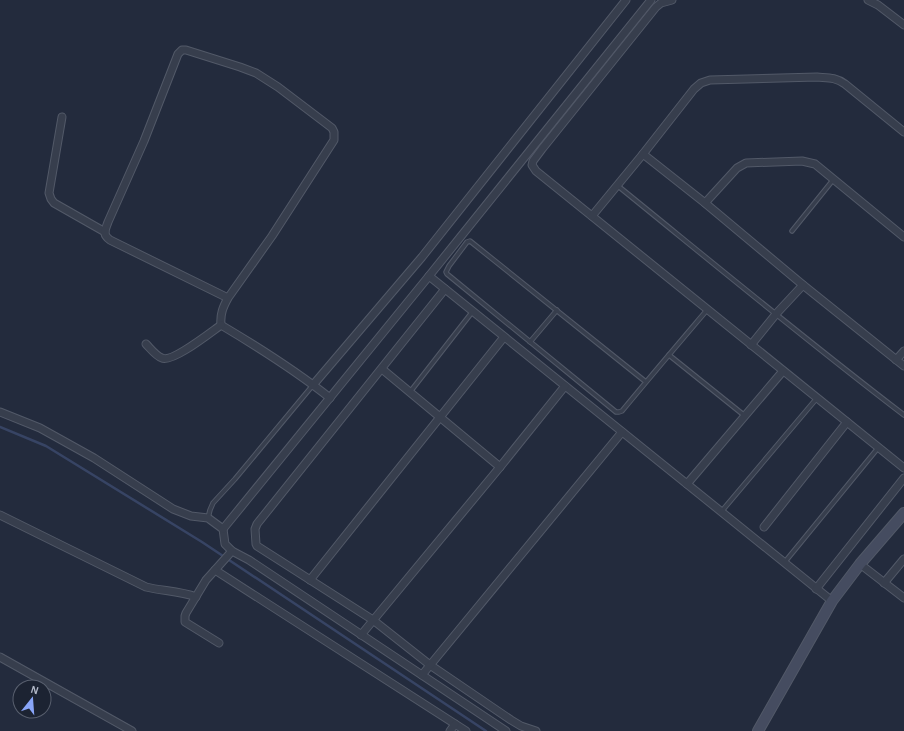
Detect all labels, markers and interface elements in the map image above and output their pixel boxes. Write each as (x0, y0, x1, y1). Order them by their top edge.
north arrow (12, 679, 52, 719)
text: N (30, 684, 40, 696)

